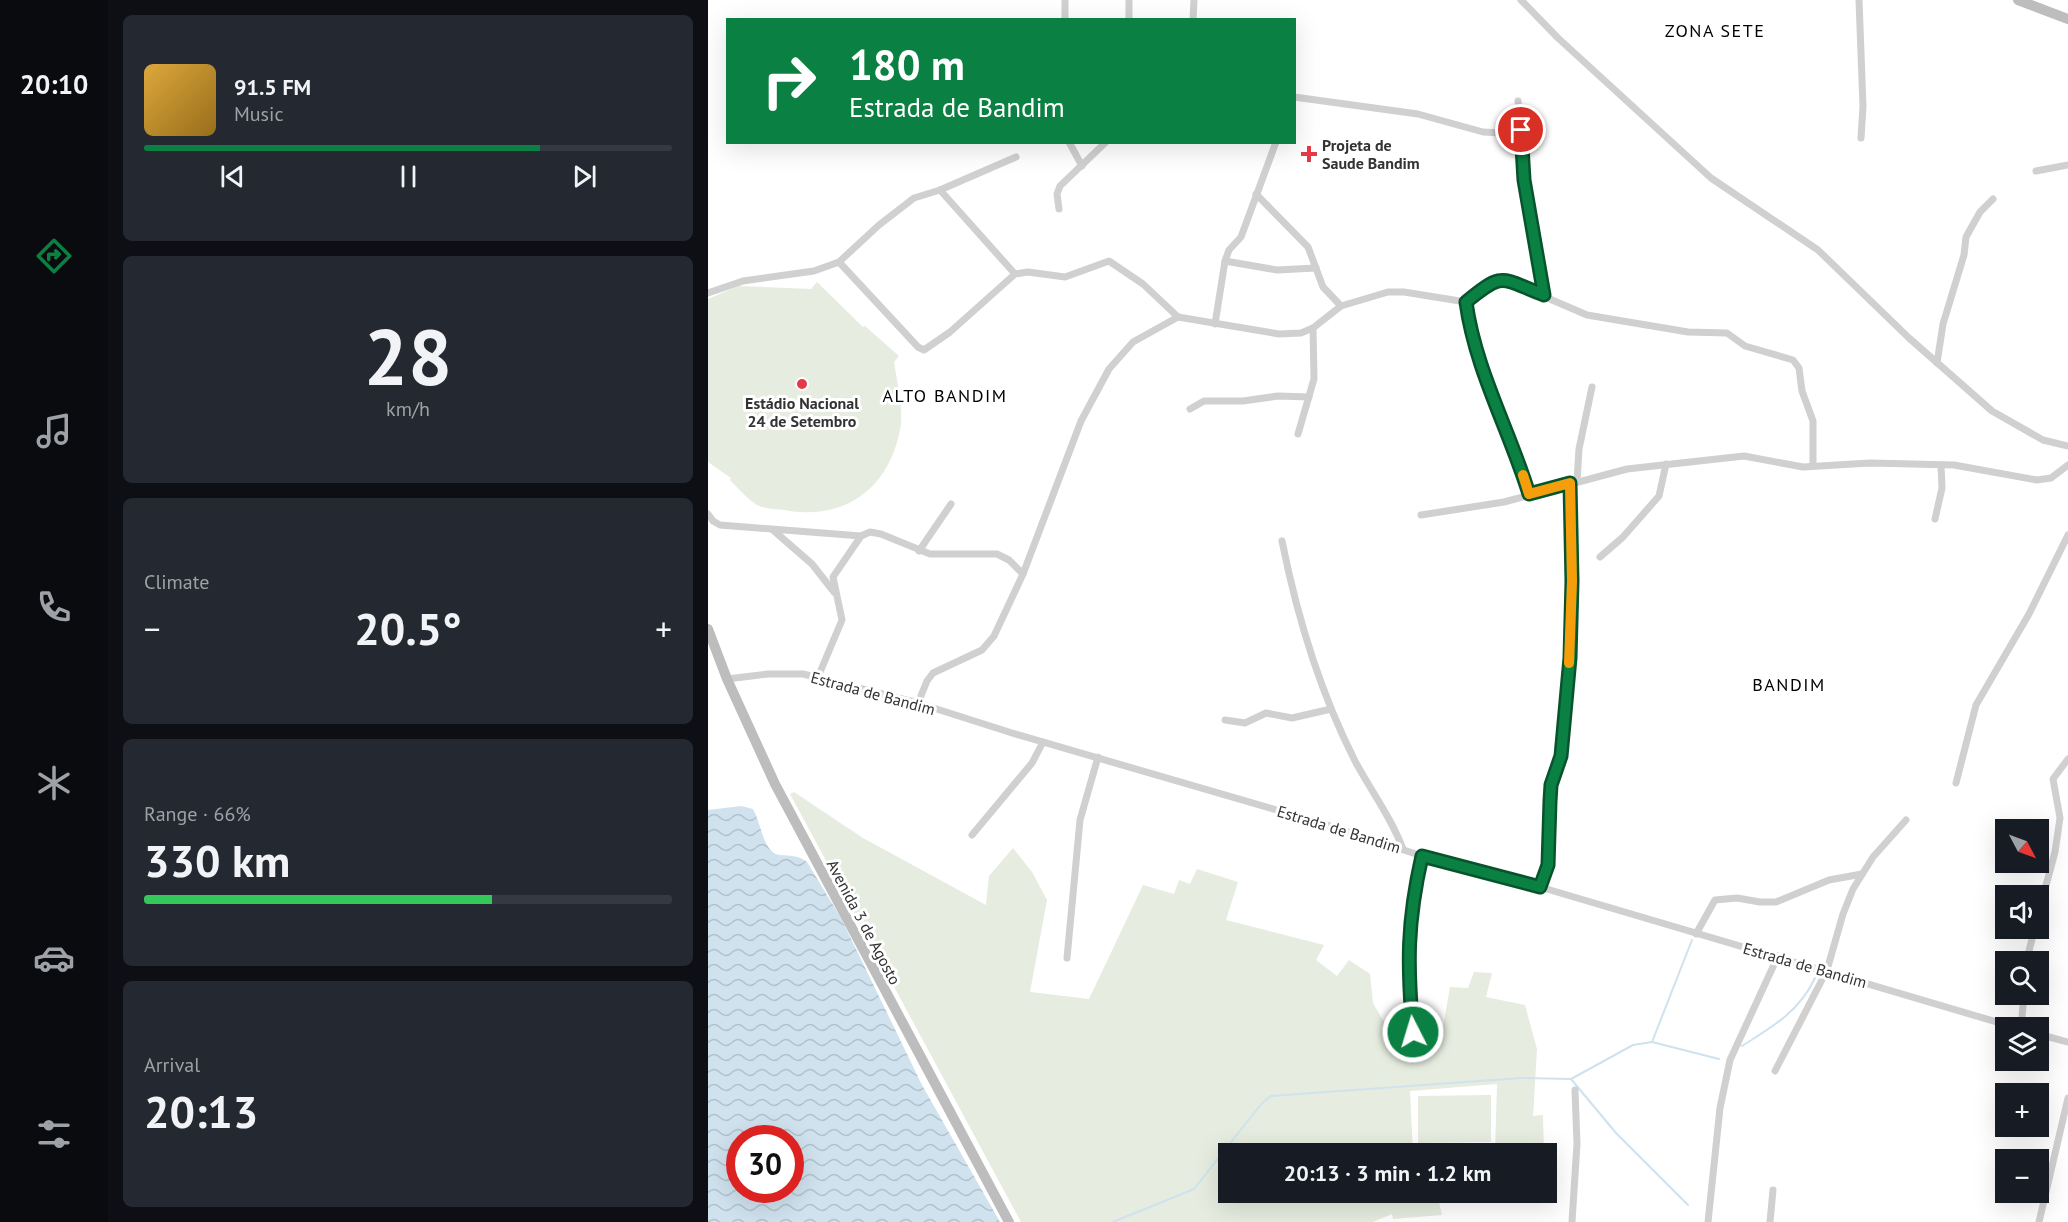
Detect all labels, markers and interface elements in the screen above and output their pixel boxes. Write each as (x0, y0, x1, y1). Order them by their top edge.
district label: ZONA SETE (1665, 19, 1765, 42)
text: 180 m (849, 37, 965, 92)
icon: right (750, 42, 828, 120)
text: 20:10 (20, 67, 88, 101)
text: 91.5 FM (234, 73, 311, 101)
text: Estrada de Bandim (849, 90, 1065, 124)
text: Music (234, 101, 283, 127)
pin (1495, 104, 1546, 155)
icon: arrive (1504, 113, 1537, 146)
place label: Projeta de Saude Bandim (1322, 135, 1420, 173)
marker: Projeta de Saude Bandim (1300, 145, 1318, 163)
icon: previous (216, 160, 249, 193)
icon: pause (392, 160, 425, 193)
icon: next (568, 160, 601, 193)
icon: directions (33, 235, 75, 277)
text: 28 (364, 306, 452, 407)
marker: Estádio Nacional 24 de Setembro (795, 377, 809, 391)
district label: ALTO BANDIM (883, 384, 1007, 407)
place label: Estádio Nacional 24 de Setembro (745, 393, 859, 431)
text: km/h (386, 396, 430, 422)
icon: music (33, 410, 75, 452)
text: Climate (144, 569, 210, 595)
icon: phone (33, 586, 75, 628)
text: 20.5° (354, 599, 462, 657)
text: − (144, 607, 161, 650)
text: + (655, 607, 672, 650)
street label: Estrada de Bandim (809, 667, 937, 719)
district label: BANDIM (1752, 673, 1826, 696)
icon: climate (33, 762, 75, 804)
text: Range · 66% (144, 801, 251, 827)
street label: Estrada de Bandim (1275, 801, 1403, 857)
north arrow (1995, 819, 2049, 873)
map controls (1995, 819, 2049, 1203)
text: 330 km (144, 831, 290, 889)
street label: Avenida 3 de Agosto (823, 856, 905, 988)
button: sound (1995, 885, 2049, 939)
icon: car (33, 937, 75, 979)
street label: Estrada de Bandim (1741, 938, 1869, 992)
button: search (1995, 951, 2049, 1005)
position arrow (1381, 1000, 1445, 1064)
button: layers (1995, 1017, 2049, 1071)
text: Arrival (144, 1052, 200, 1078)
text: 20:13 (144, 1082, 258, 1140)
button: + (1995, 1083, 2049, 1137)
icon: filters (33, 1113, 75, 1155)
speed limit sign: 30 (726, 1125, 804, 1203)
button: − (1995, 1149, 2049, 1203)
text: 20:13 · 3 min · 1.2 km (1284, 1159, 1491, 1187)

